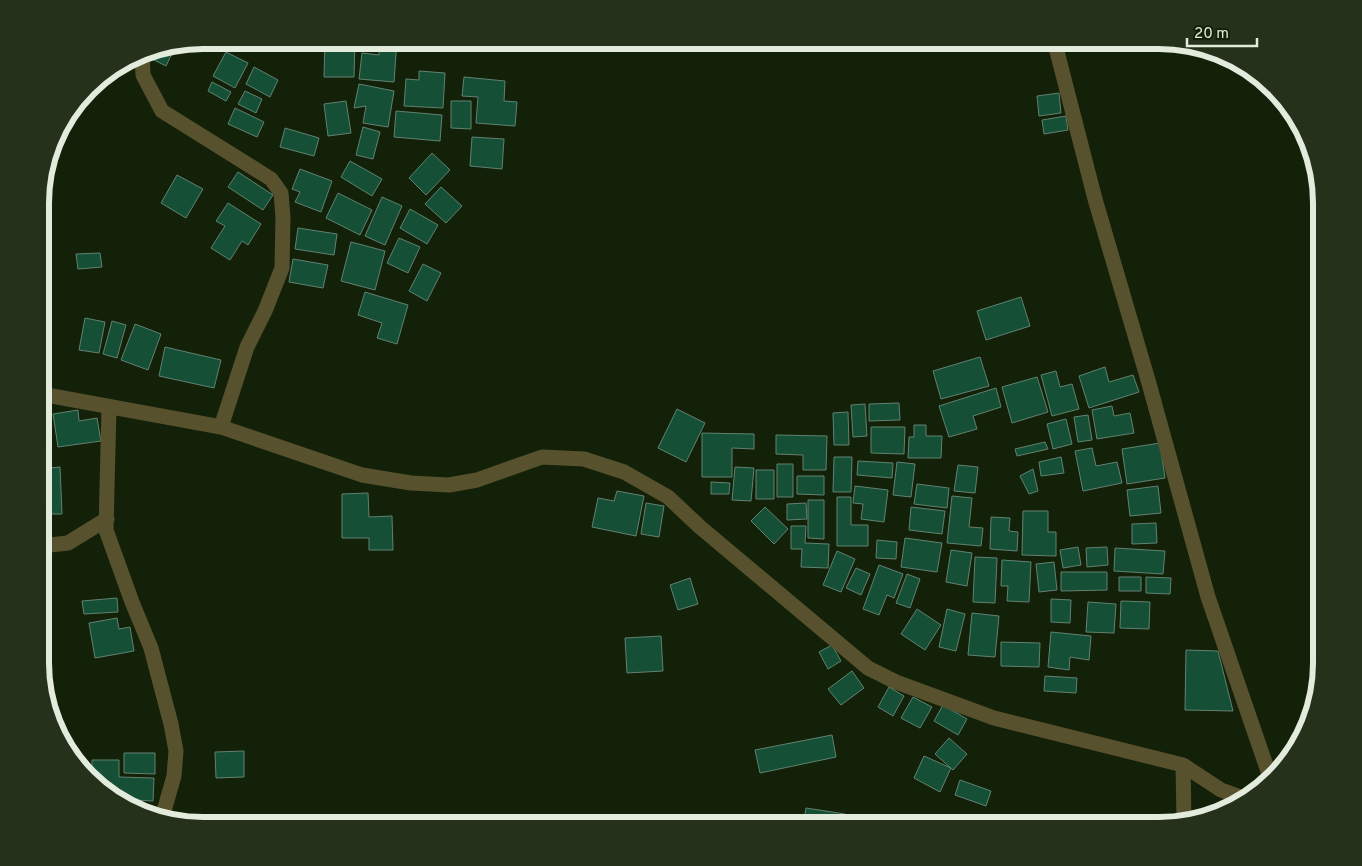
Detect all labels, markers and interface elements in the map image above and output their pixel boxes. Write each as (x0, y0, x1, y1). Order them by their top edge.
scale bar (1187, 15, 1257, 47)
text: 20 m (1194, 25, 1229, 44)

